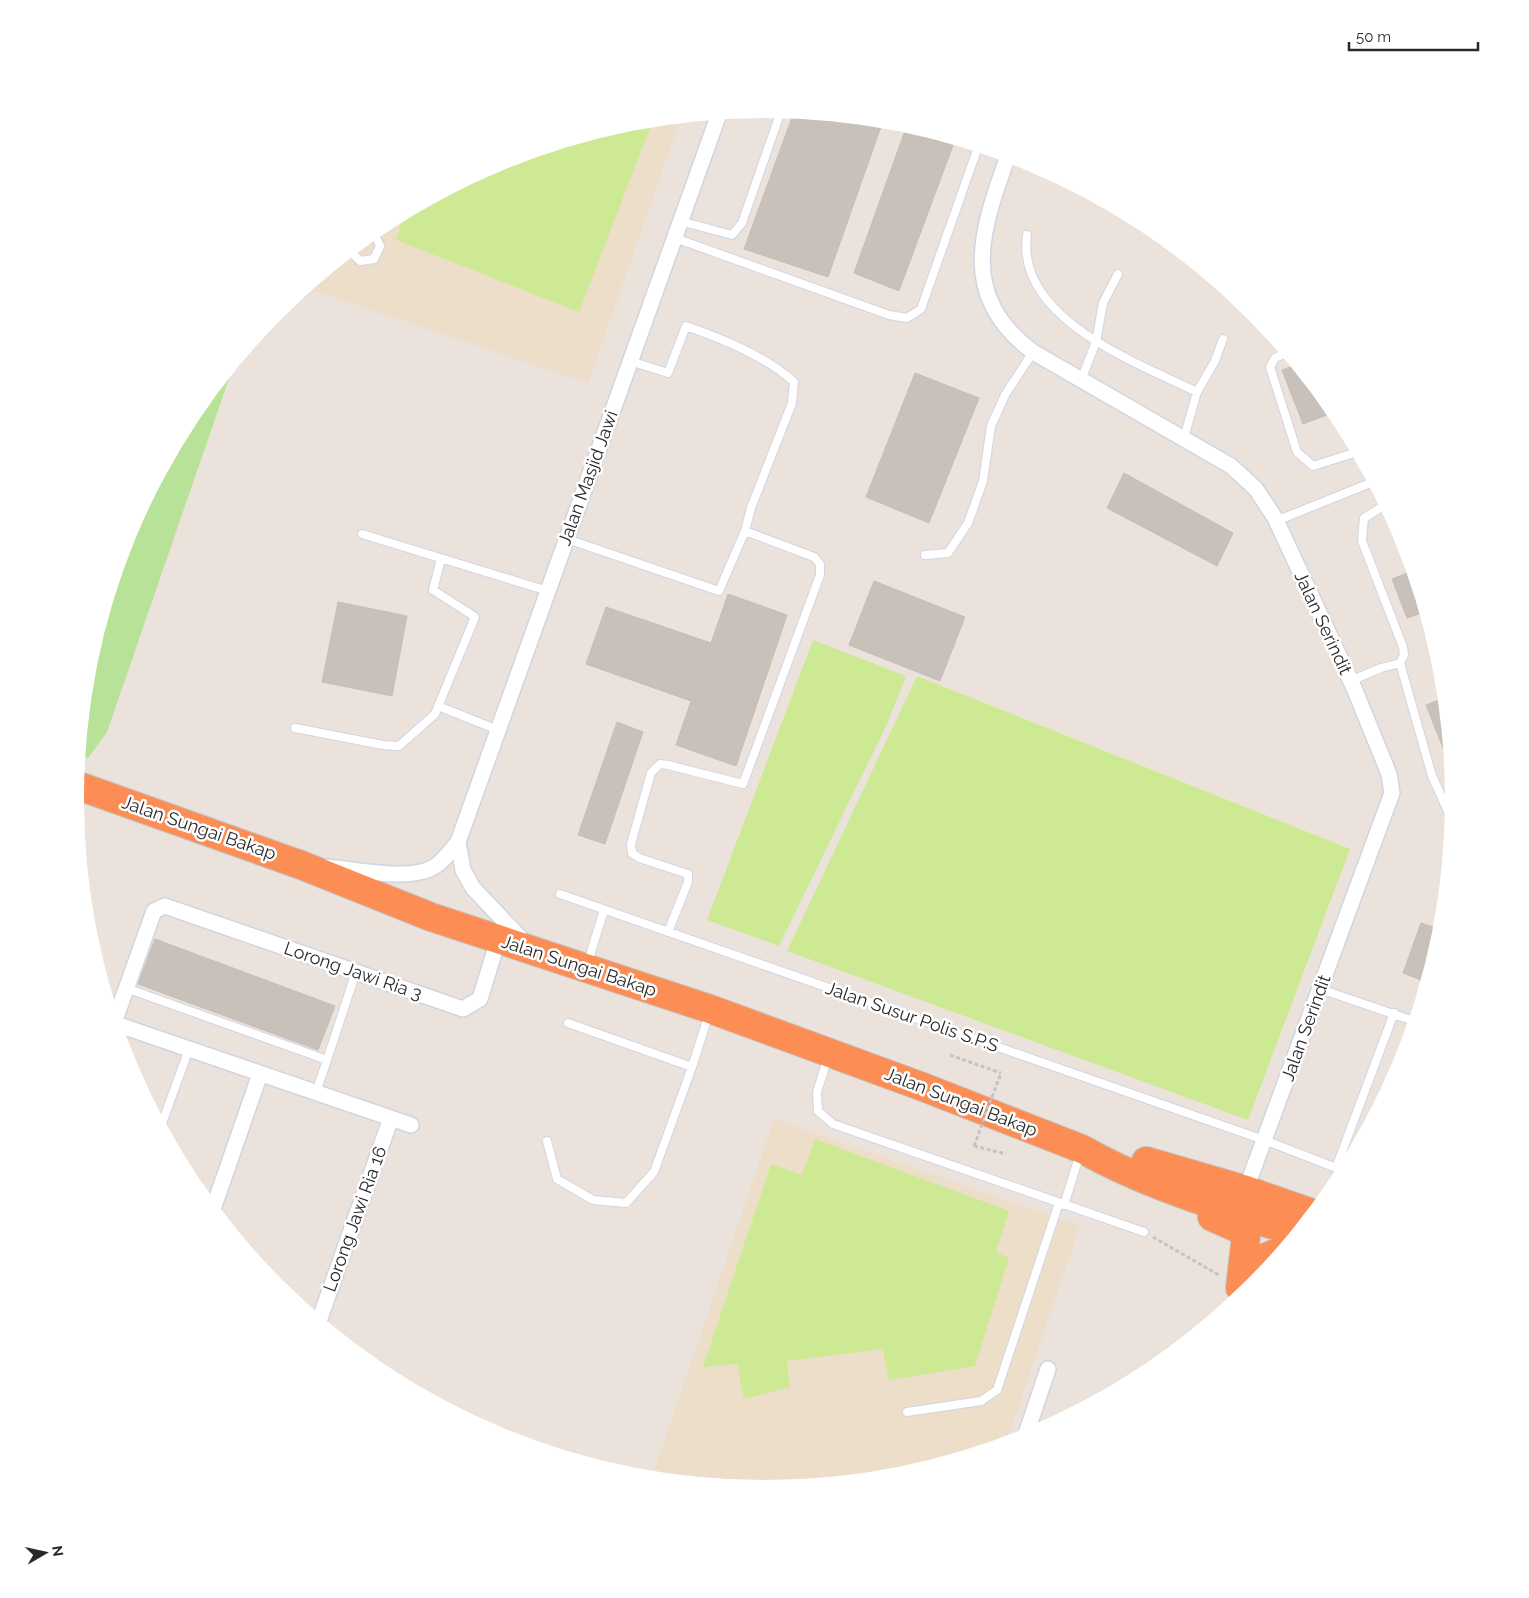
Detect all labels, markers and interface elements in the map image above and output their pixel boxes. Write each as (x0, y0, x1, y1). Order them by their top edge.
scale bar (1349, 20, 1478, 52)
text: 50 m (1356, 28, 1391, 46)
street label: Jalan Masjid Jawi (553, 407, 622, 548)
street label: Jalan Serindit (1290, 568, 1357, 678)
street label: Jalan Sungai Bakap (119, 791, 279, 864)
street label: Jalan Sungai Bakap (499, 931, 659, 1001)
street label: Lorong Jawi Ria 3 (282, 937, 425, 1004)
street label: Jalan Serindit (1277, 972, 1334, 1084)
street label: Jalan Susur Polis S.P.S (823, 977, 1002, 1056)
street label: Jalan Sungai Bakap (882, 1063, 1041, 1140)
street label: Lorong Jawi Ria 16 (318, 1143, 391, 1294)
north arrow (20, 1528, 70, 1578)
text: N (49, 1544, 67, 1557)

